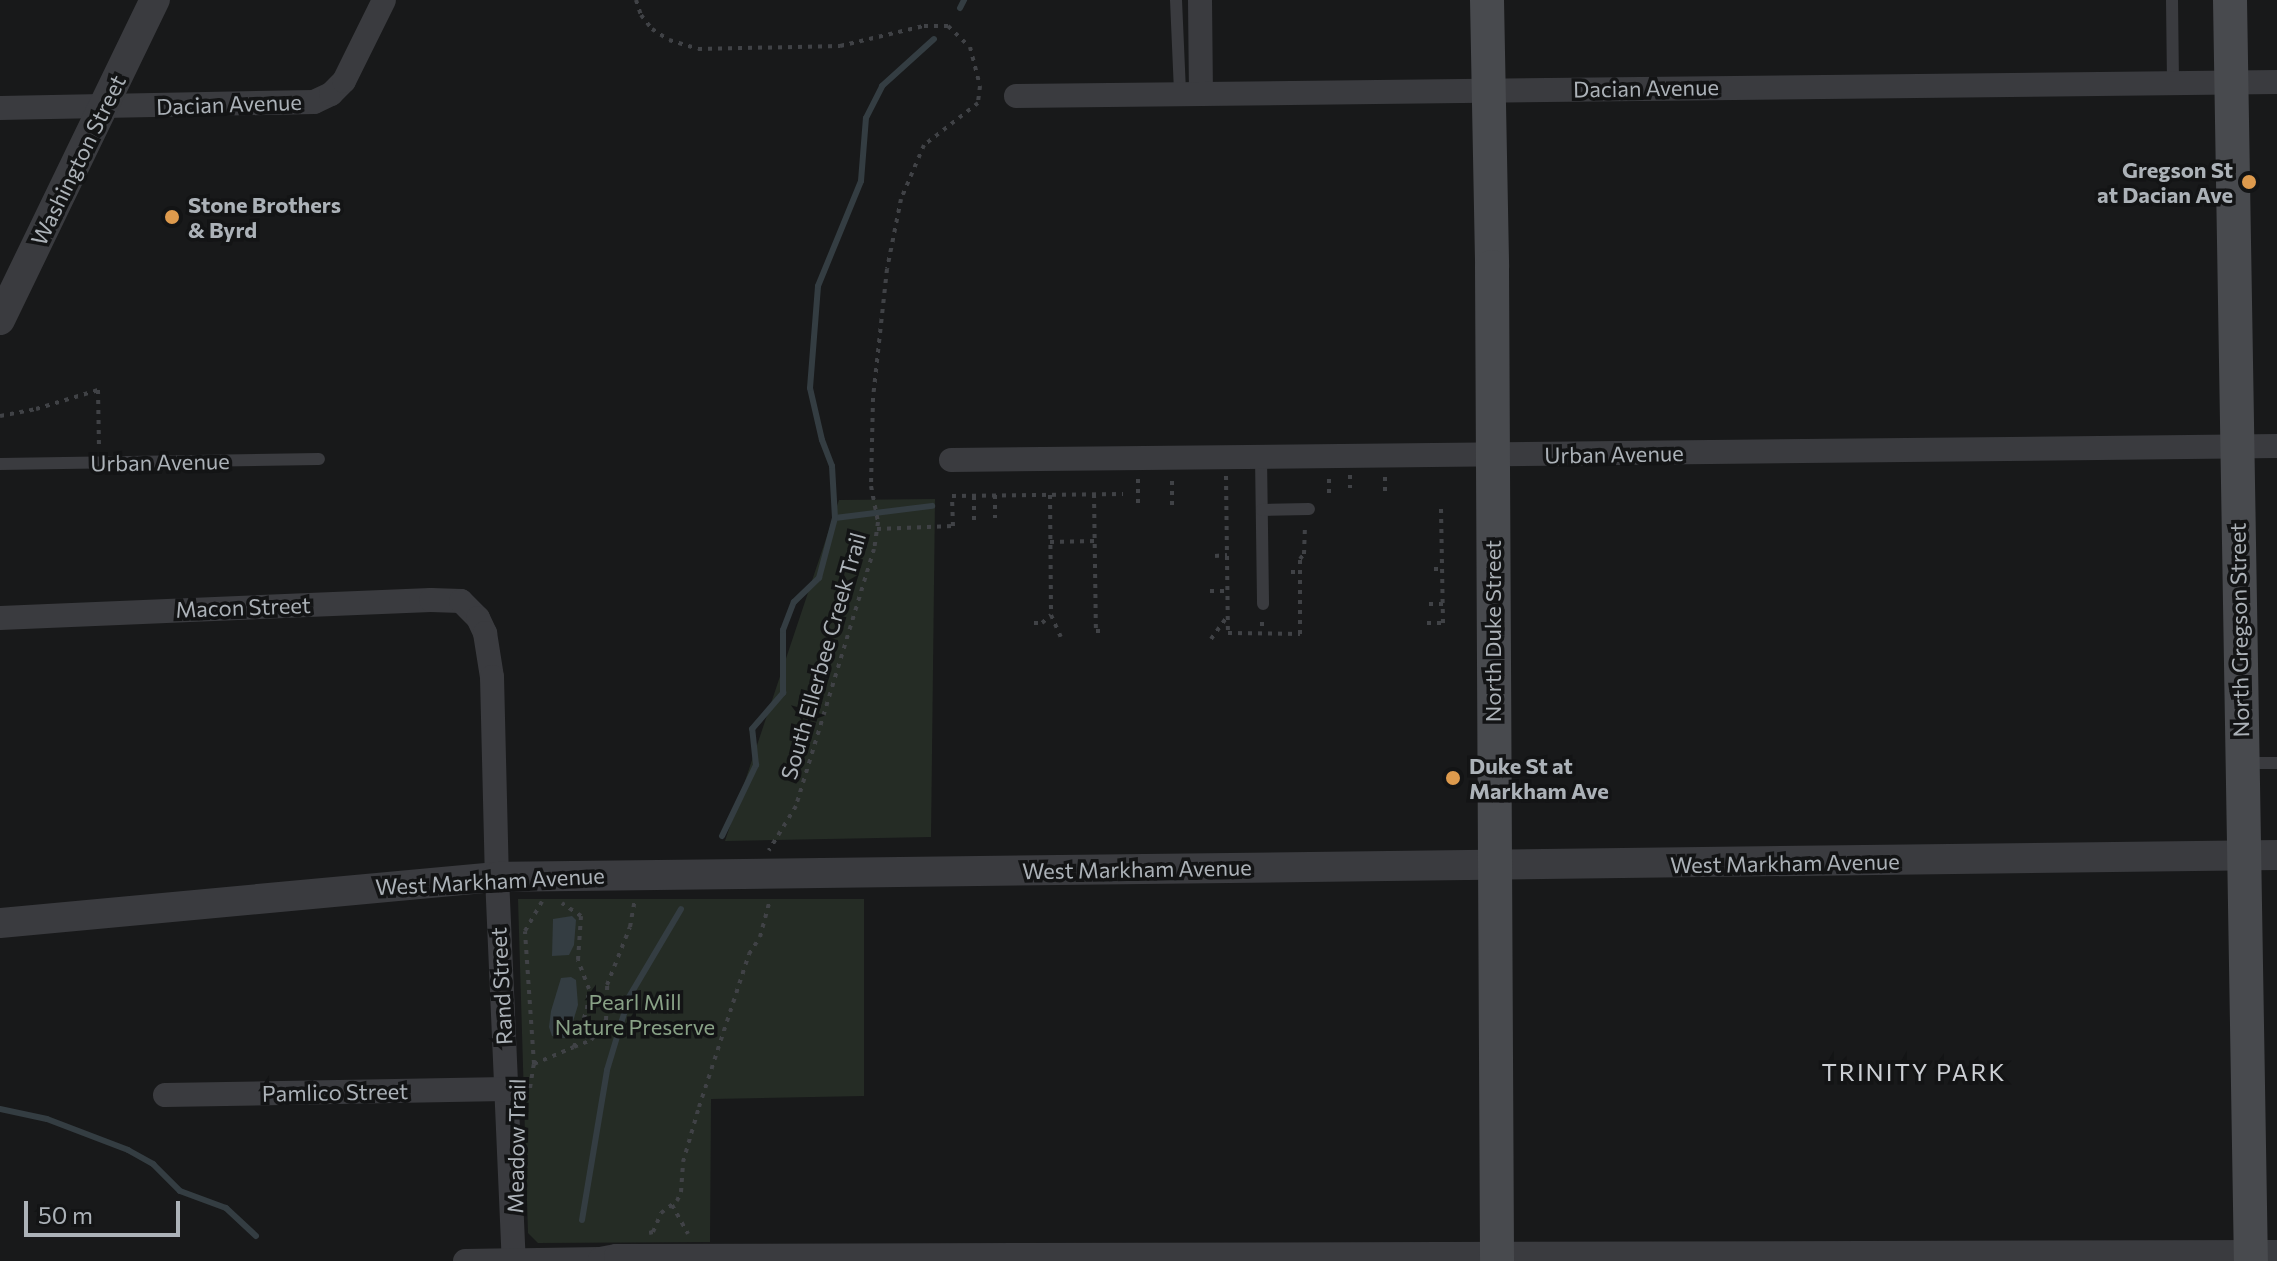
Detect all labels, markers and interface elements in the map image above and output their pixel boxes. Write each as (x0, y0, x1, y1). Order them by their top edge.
street label: Washington Street (25, 70, 131, 250)
street label: Dacian Avenue (1573, 74, 1719, 102)
street label: Dacian Avenue (156, 88, 302, 120)
place label: Gregson St at Dacian Ave (2097, 156, 2233, 208)
marker: Gregson St at Dacian Ave (2240, 173, 2258, 191)
place label: Stone Brothers & Byrd (188, 191, 341, 242)
marker: Stone Brothers & Byrd (163, 208, 181, 226)
street label: Urban Avenue (1544, 440, 1684, 468)
street label: Urban Avenue (90, 448, 230, 476)
street label: North Gregson Street (2224, 522, 2254, 738)
street label: South Ellerbee Creek Trail (775, 529, 871, 783)
street label: North Duke Street (1480, 540, 1506, 722)
street label: Macon Street (175, 591, 311, 623)
place label: Duke St at Markham Ave (1469, 752, 1609, 804)
marker: Duke St at Markham Ave (1444, 769, 1462, 787)
street label: West Markham Avenue (1670, 848, 1900, 878)
street label: West Markham Avenue (1022, 854, 1252, 884)
street label: West Markham Avenue (375, 862, 605, 900)
street label: Rand Street (485, 926, 517, 1046)
park label: Pearl Mill Nature Preserve (555, 988, 715, 1040)
district label: TRINITY PARK (1821, 1058, 2007, 1086)
street label: Pamlico Street (262, 1078, 408, 1106)
street label: Meadow Trail (502, 1078, 530, 1214)
scale bar (28, 1185, 184, 1235)
text: 50 m (38, 1200, 93, 1229)

